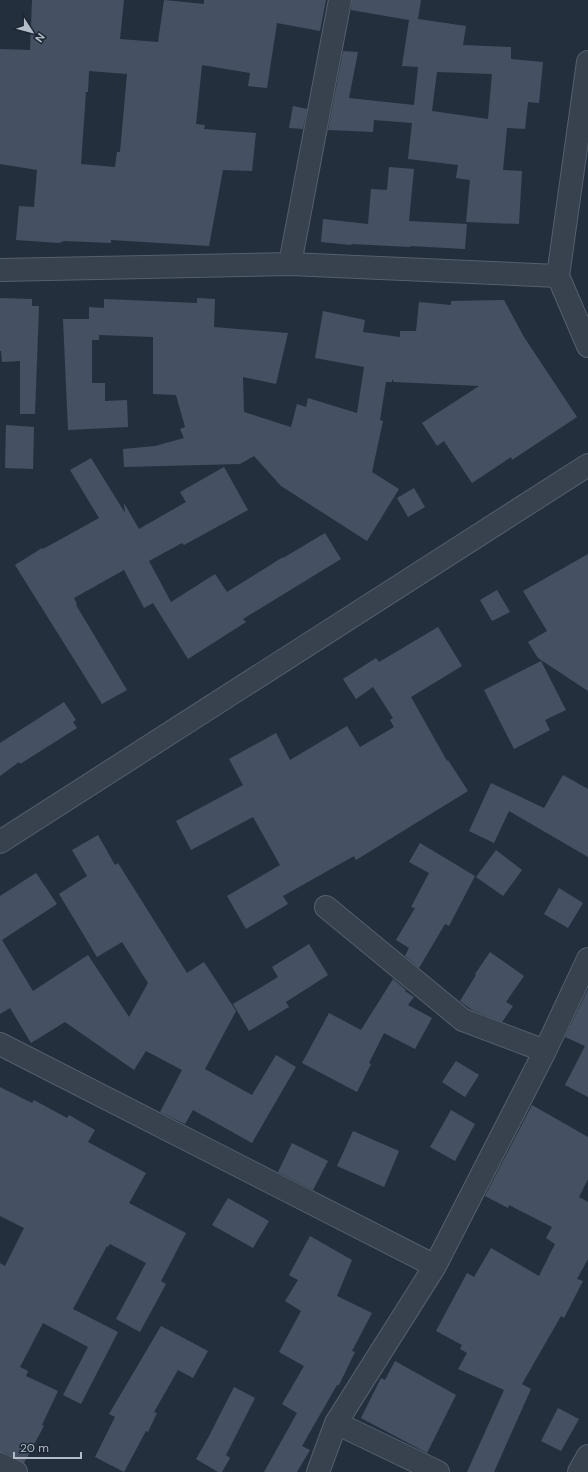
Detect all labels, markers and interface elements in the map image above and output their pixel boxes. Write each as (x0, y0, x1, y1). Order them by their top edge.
north arrow (12, 12, 52, 52)
text: N (32, 31, 48, 45)
scale bar (14, 1434, 81, 1460)
text: 20 m (20, 1440, 49, 1456)

